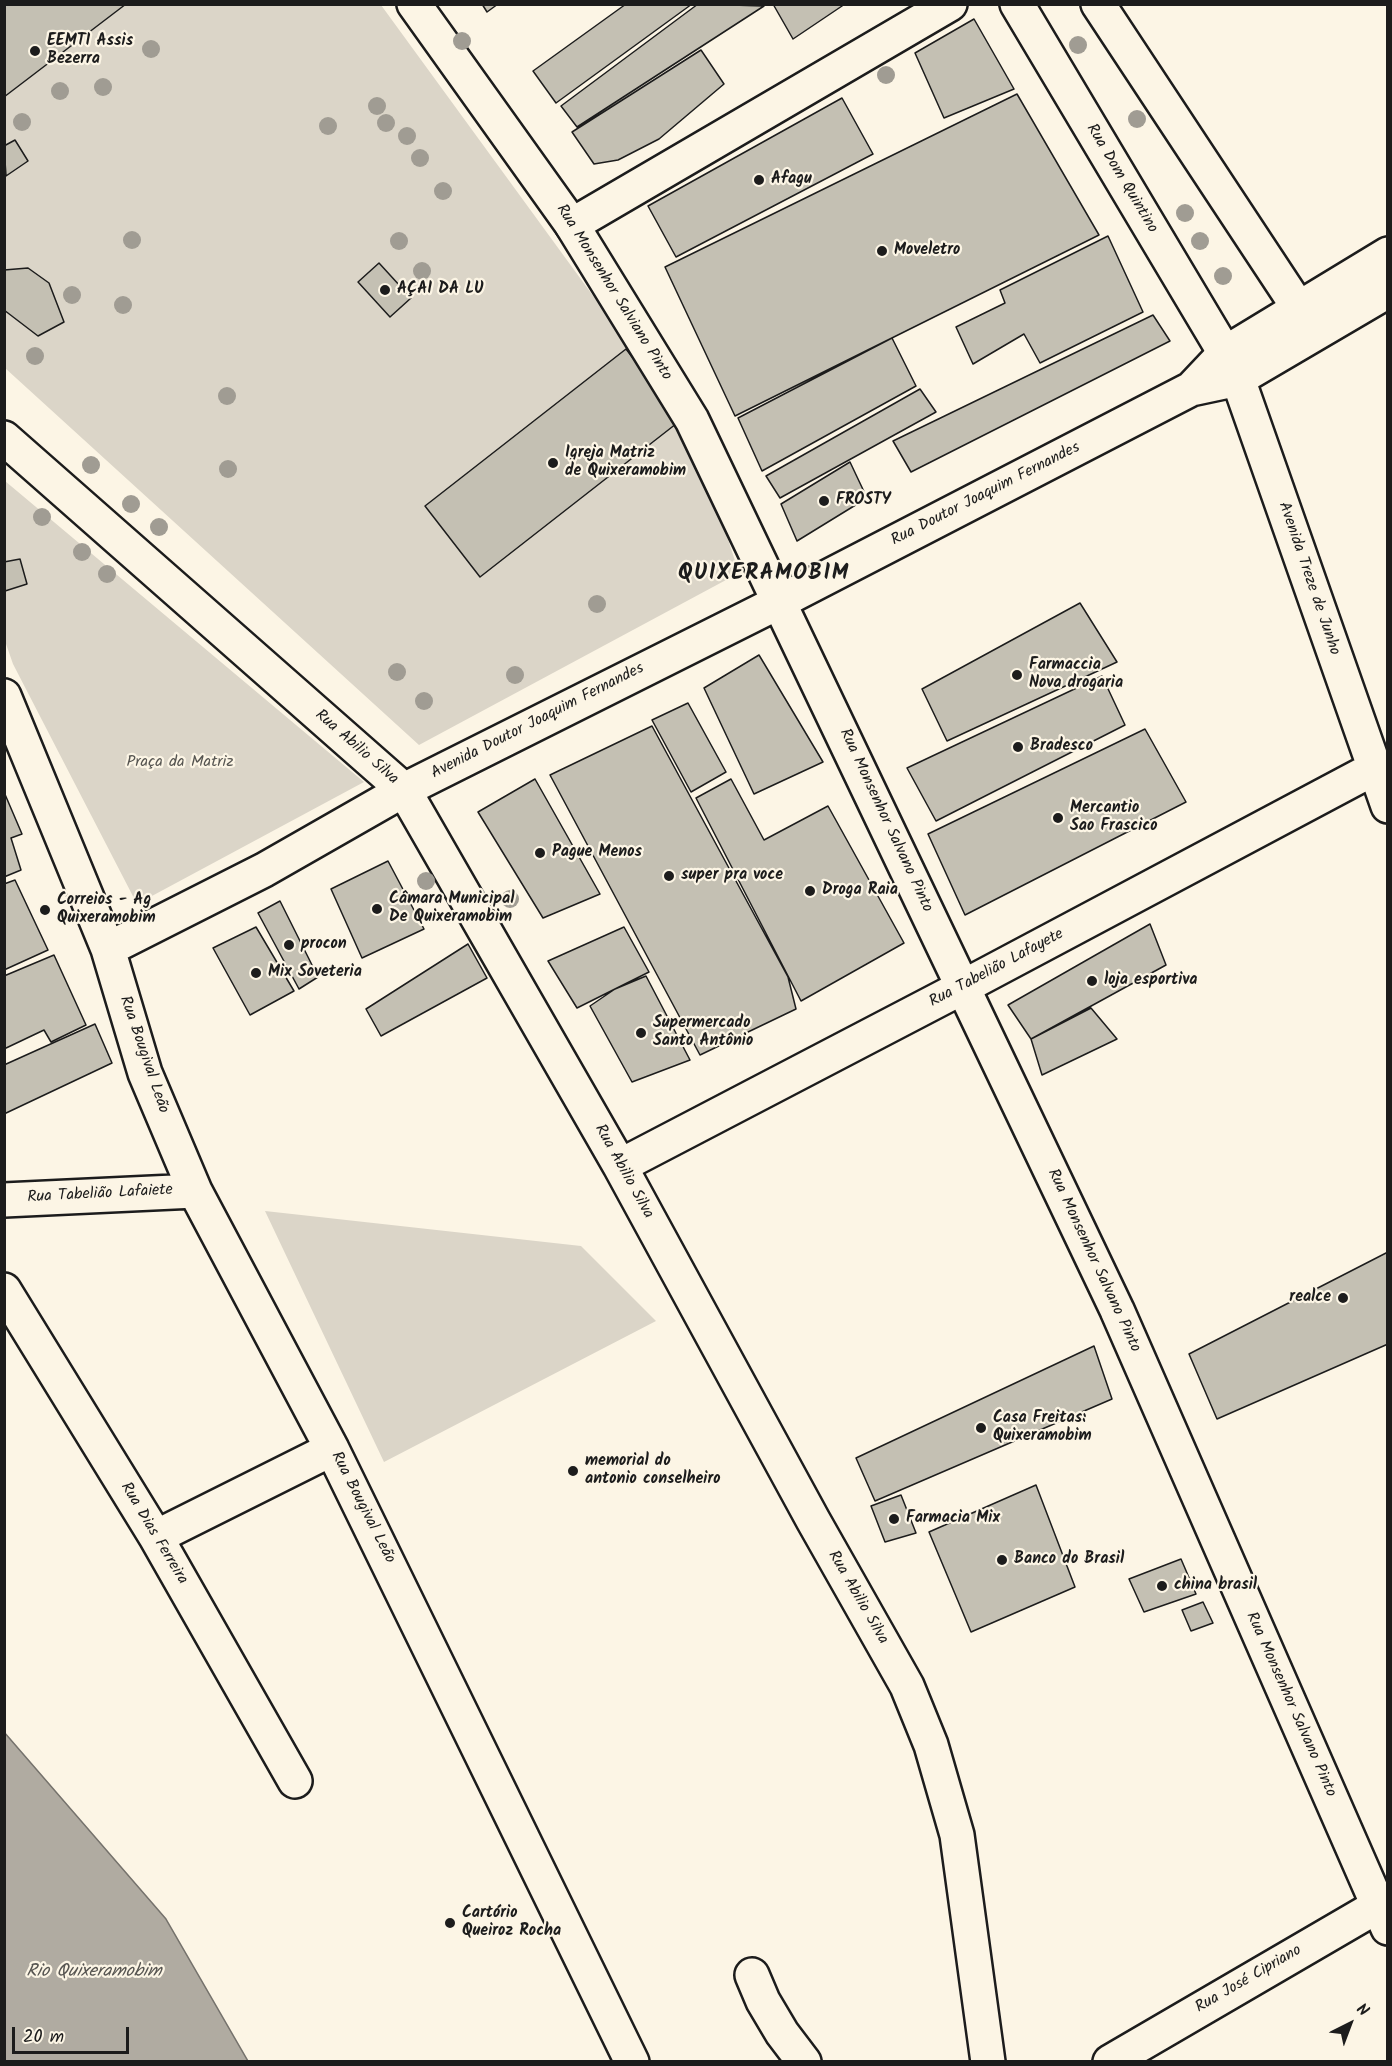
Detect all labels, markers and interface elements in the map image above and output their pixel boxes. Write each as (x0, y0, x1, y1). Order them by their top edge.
place label: EEMTI Assis Bezerra (47, 32, 133, 70)
marker: EEMTI Assis Bezerra (28, 44, 42, 58)
street label: Rua Dom Quintino (1081, 121, 1161, 237)
place label: Afagu (771, 170, 812, 190)
marker: Afagu (752, 173, 766, 187)
street label: Rua Monsenhor Salviano Pinto (551, 201, 675, 385)
place label: Moveletro (894, 241, 960, 261)
marker: Moveletro (875, 244, 889, 258)
place label: AÇAI DA LU (397, 280, 483, 300)
marker: AÇAI DA LU (378, 283, 392, 297)
street label: Rua Doutor Joaquim Fernandes (888, 439, 1084, 551)
place label: Igreja Matriz de Quixeramobim (565, 444, 686, 482)
marker: Igreja Matriz de Quixeramobim (546, 456, 560, 470)
place label: FROSTY (836, 491, 891, 511)
marker: FROSTY (817, 494, 831, 508)
street label: Avenida Treze de Junho (1273, 500, 1343, 658)
district label: QUIXERAMOBIM (678, 562, 850, 588)
place label: Farmaccia Nova drogaria (1029, 656, 1123, 694)
street label: Avenida Doutor Joaquim Fernandes (428, 660, 648, 784)
marker: Farmaccia Nova drogaria (1010, 668, 1024, 682)
street label: Rua Abilio Silva (310, 706, 402, 790)
street label: Rua Monsenhor Salvano Pinto (834, 726, 936, 916)
place label: Bradesco (1030, 737, 1093, 757)
marker: Bradesco (1011, 740, 1025, 754)
park label: Praça da Matriz (127, 753, 233, 773)
place label: Mercantio Sao Frascico (1070, 799, 1158, 837)
marker: Mercantio Sao Frascico (1051, 811, 1065, 825)
place label: Pague Menos (552, 843, 642, 863)
marker: Pague Menos (533, 846, 547, 860)
place label: super pra voce (681, 866, 783, 886)
marker: super pra voce (662, 869, 676, 883)
place label: Droga Raia (822, 881, 898, 901)
marker: Droga Raia (803, 884, 817, 898)
place label: Câmara Municipal De Quixeramobim (389, 890, 514, 928)
place label: Correios - Ag Quixeramobim (57, 891, 156, 929)
marker: Câmara Municipal De Quixeramobim (370, 902, 384, 916)
marker: Correios - Ag Quixeramobim (38, 903, 52, 917)
street label: Rua Tabelião Lafayete (927, 925, 1067, 1013)
place label: procon (301, 935, 347, 955)
marker: procon (282, 938, 296, 952)
place label: Mix Soveteria (268, 963, 362, 983)
marker: Mix Soveteria (249, 966, 263, 980)
place label: loja esportiva (1104, 971, 1197, 991)
marker: loja esportiva (1085, 974, 1099, 988)
street label: Rua Bougival Leão (114, 994, 172, 1116)
place label: Supermercado Santo Antônio (653, 1014, 753, 1052)
marker: Supermercado Santo Antônio (634, 1026, 648, 1040)
street label: Rua Abilio Silva (589, 1122, 657, 1222)
street label: Rua Monsenhor Salvano Pinto (1042, 1166, 1144, 1356)
street label: Rua Tabelião Lafaiete (27, 1182, 173, 1208)
place label: realce (1289, 1288, 1331, 1308)
marker: realce (1336, 1291, 1350, 1305)
place label: Casa Freitas: Quixeramobim (993, 1409, 1092, 1447)
marker: Casa Freitas: Quixeramobim (974, 1421, 988, 1435)
street label: Rua Bougival Leão (326, 1449, 398, 1567)
place label: memorial do antonio conselheiro (585, 1452, 721, 1490)
marker: memorial do antonio conselheiro (566, 1464, 580, 1478)
street label: Rua Dias Ferreira (115, 1479, 191, 1589)
place label: Farmacia Mix (906, 1509, 1000, 1529)
marker: Farmacia Mix (887, 1512, 901, 1526)
street label: Rua Abilio Silva (822, 1548, 892, 1648)
place label: Banco do Brasil (1014, 1550, 1124, 1570)
marker: Banco do Brasil (995, 1553, 1009, 1567)
place label: china brasil (1174, 1576, 1257, 1596)
marker: china brasil (1155, 1579, 1169, 1593)
street label: Rua Monsenhor Salvano Pinto (1241, 1610, 1339, 1800)
place label: Cartório Queiroz Rocha (462, 1904, 561, 1942)
marker: Cartório Queiroz Rocha (443, 1916, 457, 1930)
street label: Rua José Cipriano (1193, 1942, 1305, 2018)
water label: Rio Quixeramobim (26, 1962, 162, 1984)
north arrow (1320, 1994, 1380, 2054)
text: N (1350, 1998, 1374, 2023)
scale bar (15, 2015, 132, 2053)
text: 20 m (23, 2023, 64, 2052)

